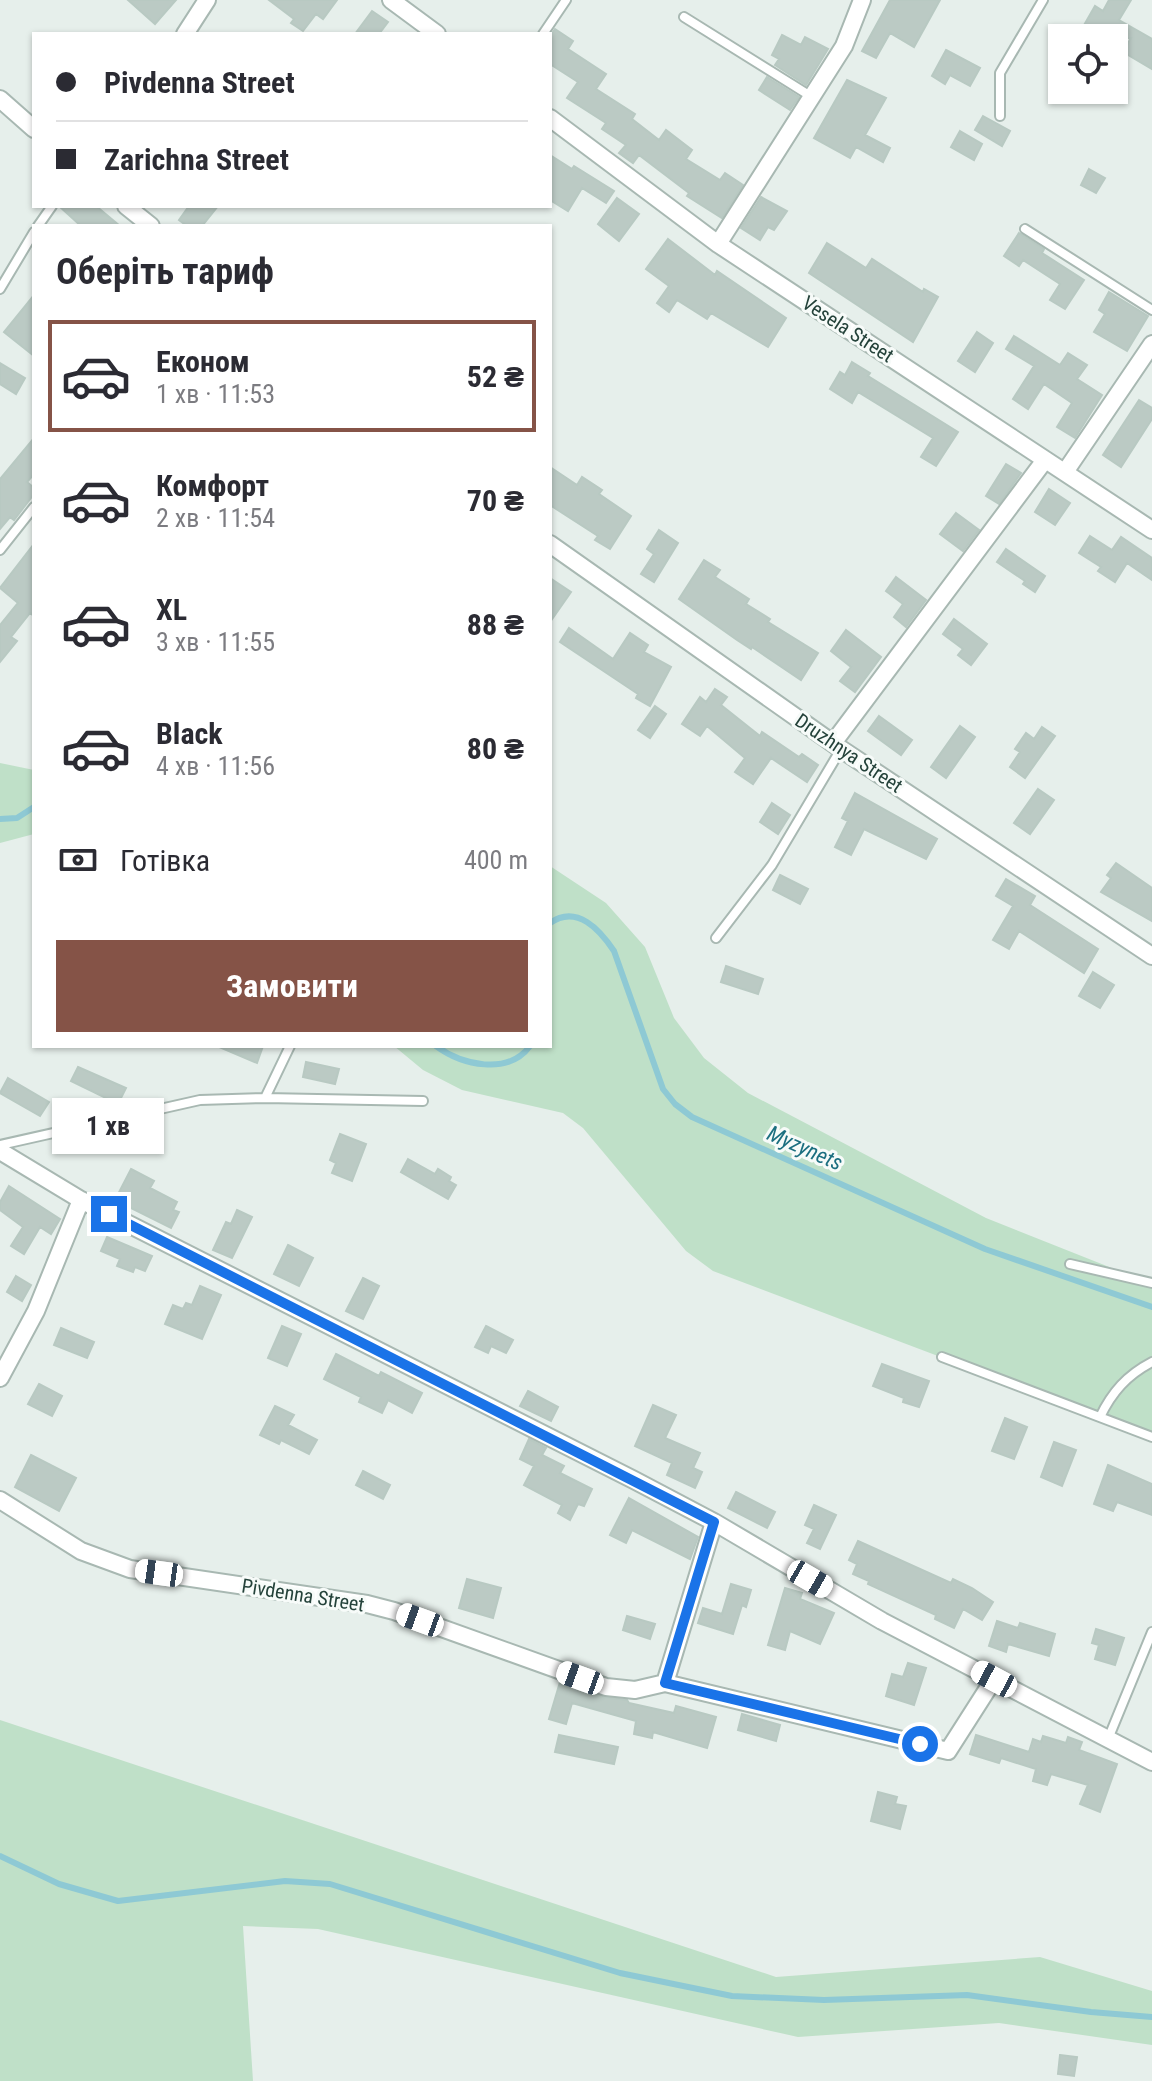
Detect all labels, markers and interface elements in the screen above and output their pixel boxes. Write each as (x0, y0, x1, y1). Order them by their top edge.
map controls (1048, 24, 1128, 104)
button: locate (1048, 24, 1128, 104)
text: Pivdenna Street (104, 65, 295, 100)
text: Zarichna Street (104, 142, 289, 177)
text: Оберіть тариф (56, 251, 274, 293)
street label: Vesela Street (798, 291, 898, 368)
icon: car (60, 340, 132, 412)
text: Економ (156, 344, 250, 379)
text: 52 ₴ (467, 359, 524, 394)
text: 1 хв · 11:53 (156, 379, 275, 409)
icon: car (60, 464, 132, 536)
text: Комфорт (156, 468, 269, 503)
text: 70 ₴ (467, 483, 524, 518)
text: 2 хв · 11:54 (156, 503, 275, 533)
icon: car (60, 588, 132, 660)
text: XL (156, 592, 187, 627)
text: 88 ₴ (467, 607, 524, 642)
text: 3 хв · 11:55 (156, 627, 275, 657)
street label: Druzhnya Street (791, 708, 907, 798)
icon: car (60, 712, 132, 784)
text: Black (156, 716, 223, 751)
text: 80 ₴ (467, 731, 524, 766)
text: 4 хв · 11:56 (156, 751, 275, 781)
icon: cash (56, 838, 100, 882)
text: Готівка (120, 843, 210, 878)
text: 400 m (464, 845, 528, 875)
button: Замовити (56, 940, 528, 1032)
callout: 1 хв (53, 1098, 165, 1154)
text: 1 хв (86, 1111, 130, 1141)
water label: Myzynets (764, 1120, 846, 1176)
route end (91, 1196, 127, 1232)
car (783, 1557, 837, 1601)
car (134, 1558, 184, 1588)
street label: Pivdenna Street (240, 1573, 366, 1617)
car (393, 1601, 447, 1639)
car (967, 1657, 1021, 1701)
car (553, 1659, 607, 1697)
route start (902, 1726, 938, 1762)

